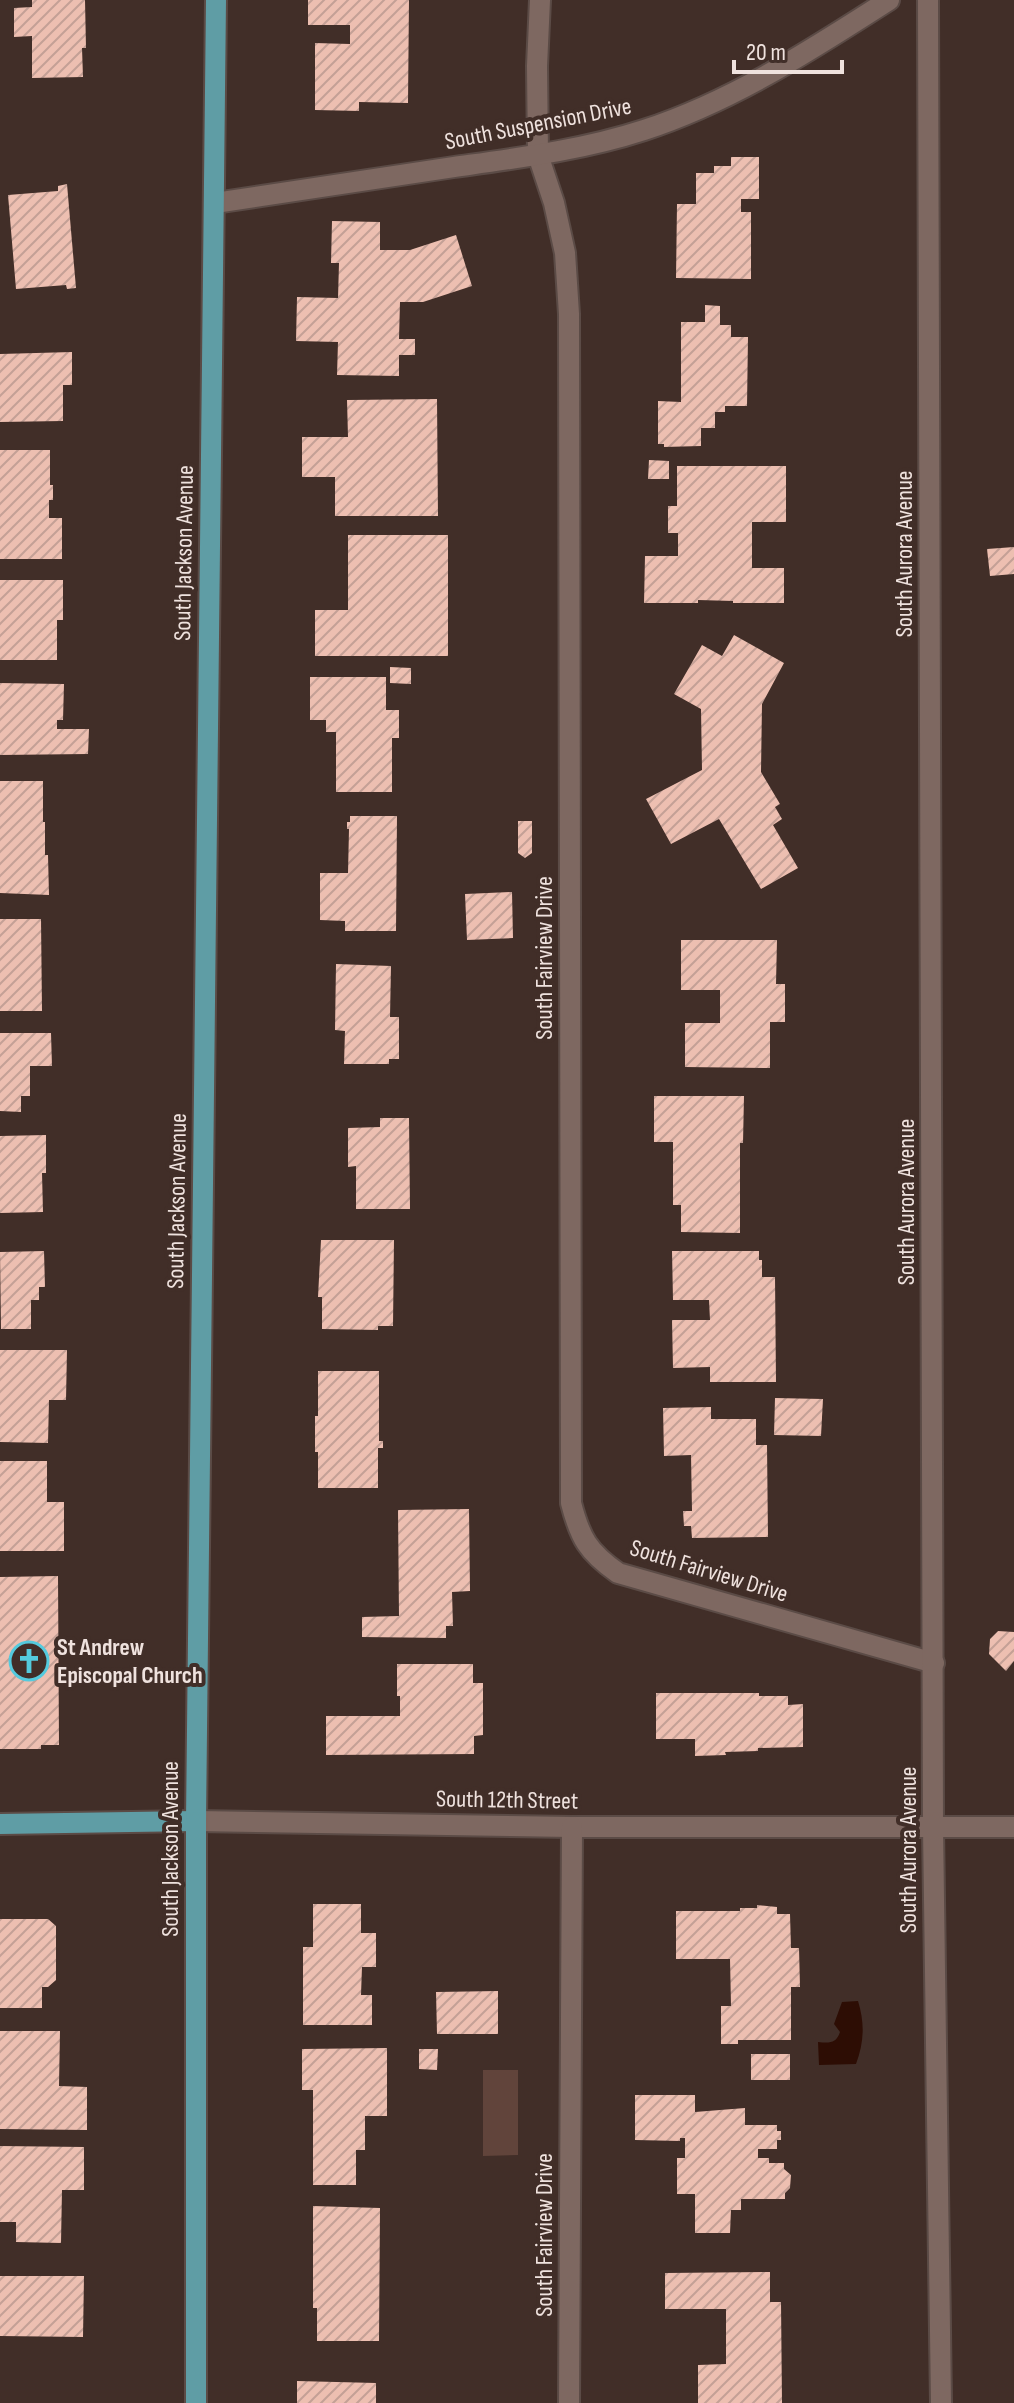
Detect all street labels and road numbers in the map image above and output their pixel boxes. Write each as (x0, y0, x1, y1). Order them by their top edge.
street label: South Suspension Drive (442, 92, 634, 156)
street label: South Jackson Avenue (168, 465, 200, 641)
street label: South Aurora Avenue (890, 471, 919, 637)
street label: South Fairview Drive (530, 876, 559, 1040)
street label: South Jackson Avenue (161, 1113, 193, 1289)
street label: South Aurora Avenue (892, 1119, 921, 1285)
street label: South Fairview Drive (627, 1533, 791, 1609)
street label: South Jackson Avenue (156, 1761, 185, 1937)
street label: South Aurora Avenue (894, 1767, 923, 1933)
street label: South 12th Street (436, 1784, 578, 1816)
street label: South Fairview Drive (530, 2153, 559, 2317)

